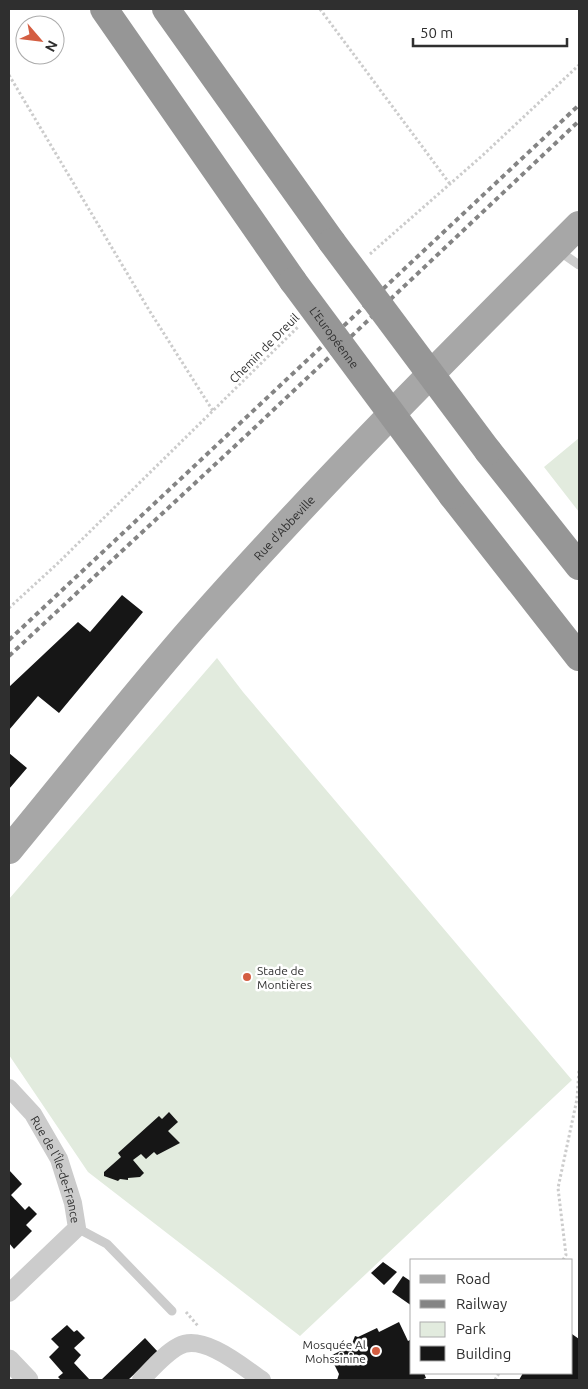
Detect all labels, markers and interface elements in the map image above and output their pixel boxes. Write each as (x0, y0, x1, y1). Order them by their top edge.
north arrow (15, 15, 65, 65)
scale bar (413, 15, 567, 47)
text: 50 m (420, 24, 453, 41)
text: N (42, 38, 61, 54)
street label: L'Européenne (308, 304, 362, 371)
street label: Chemin de Dreuil (227, 311, 301, 385)
street label: Rue d'Abbeville (251, 493, 317, 562)
place label: Stade de Montières (257, 964, 312, 991)
marker: Stade de Montières (241, 971, 253, 983)
street label: Rue de l'Île-de-France (29, 1113, 83, 1224)
legend (410, 1259, 573, 1374)
text: Road (456, 1270, 491, 1287)
text: Railway (456, 1295, 507, 1312)
text: Park (456, 1320, 486, 1337)
place label: Mosquée Al Mohssinine (303, 1338, 366, 1365)
marker: Mosquée Al Mohssinine (370, 1345, 382, 1357)
text: Building (456, 1345, 511, 1362)

